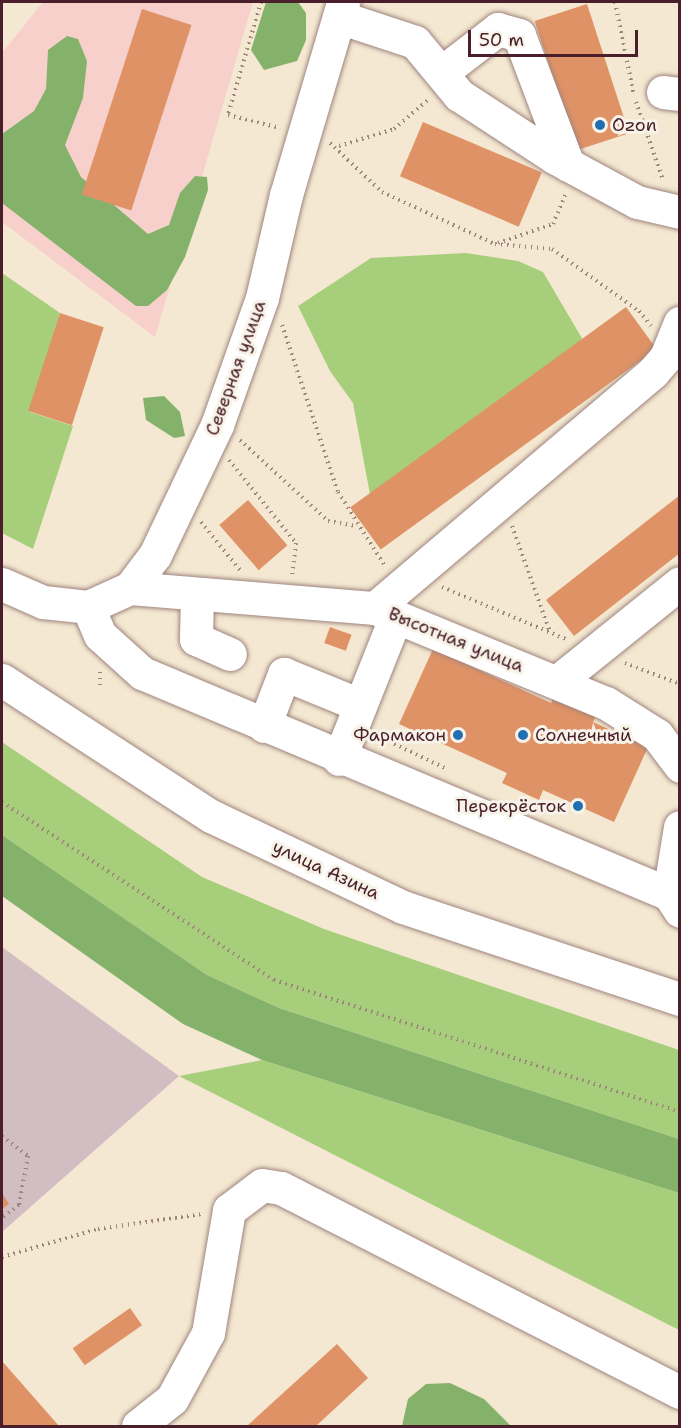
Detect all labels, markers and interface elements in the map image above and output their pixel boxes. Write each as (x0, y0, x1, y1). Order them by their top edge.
scale bar (471, 18, 640, 56)
text: 50 m (479, 28, 524, 52)
place label: Ozon (612, 114, 657, 136)
marker: Ozon (593, 118, 607, 132)
street label: Северная улица (201, 297, 271, 439)
street label: Высотная улица (385, 603, 527, 677)
place label: Фармакон (353, 724, 446, 746)
place label: Солнечный (535, 724, 632, 746)
marker: Фармакон (451, 728, 465, 742)
marker: Солнечный (516, 728, 530, 742)
place label: Перекрёсток (456, 795, 566, 817)
marker: Перекрёсток (571, 799, 585, 813)
street label: улица Азина (269, 836, 383, 904)

